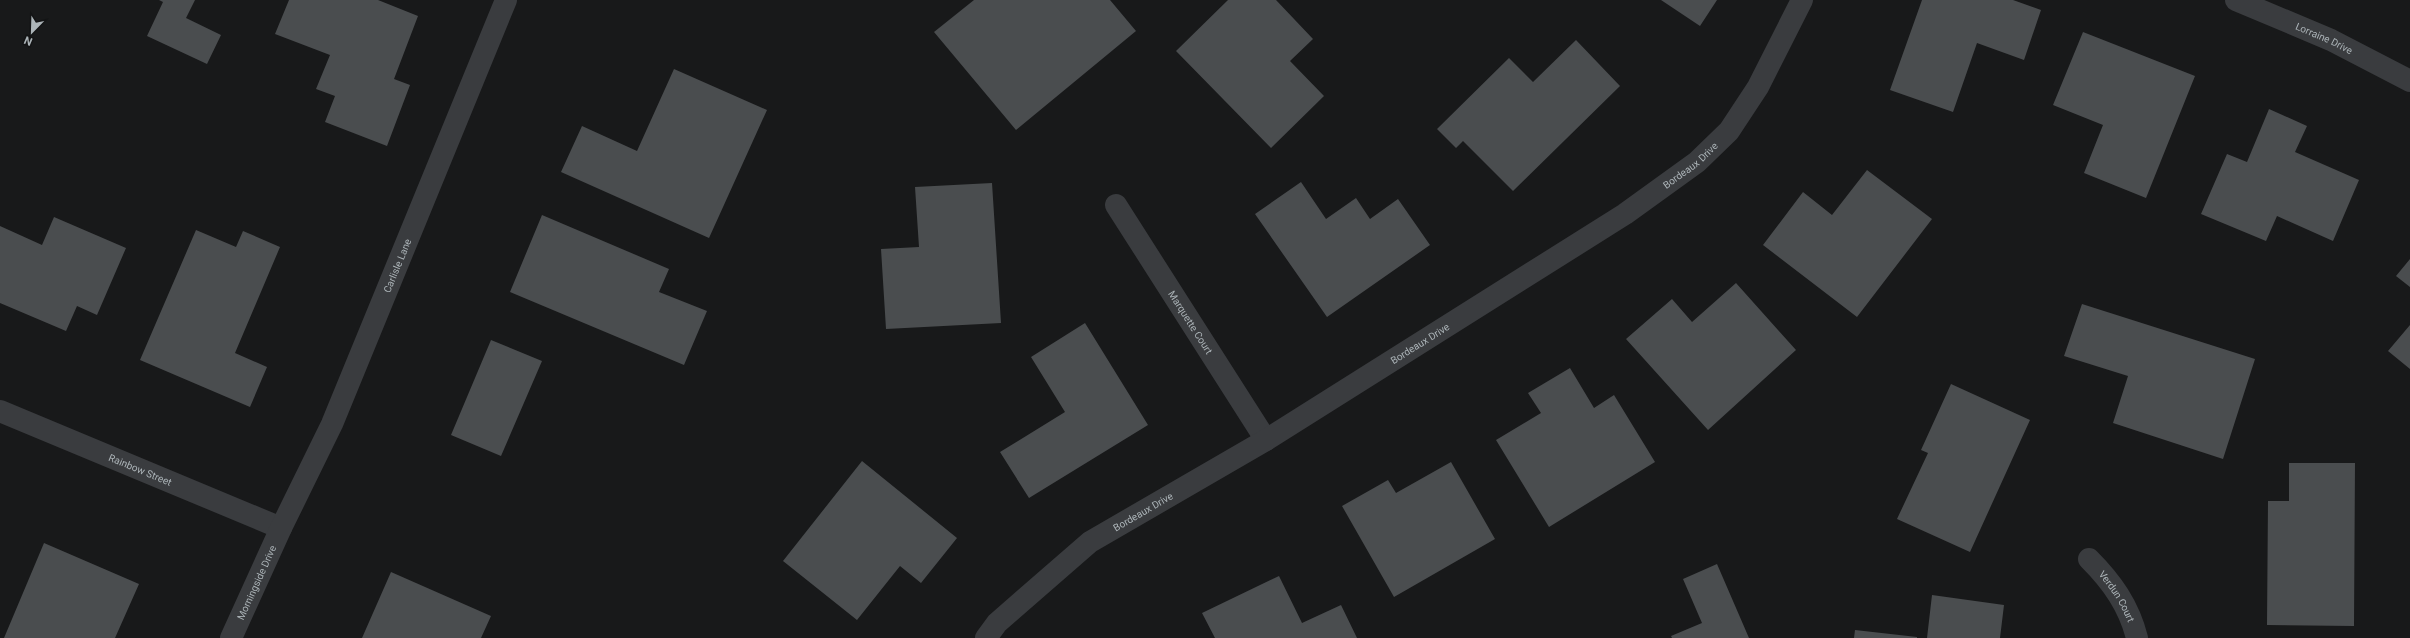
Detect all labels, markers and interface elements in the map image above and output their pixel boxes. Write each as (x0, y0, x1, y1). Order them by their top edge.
north arrow (12, 12, 52, 52)
street label: Lorraine Drive (2294, 21, 2354, 56)
text: N (22, 33, 34, 48)
street label: Bordeaux Drive (1661, 140, 1720, 191)
street label: Carlisle Lane (382, 237, 413, 294)
street label: Marquette Court (1166, 289, 1215, 356)
street label: Bordeaux Drive (1389, 321, 1451, 366)
street label: Rainbow Street (107, 452, 173, 488)
street label: Bordeaux Drive (1111, 490, 1175, 533)
street label: Morningside Drive (235, 544, 278, 622)
street label: Verdun Court (2097, 569, 2136, 624)

